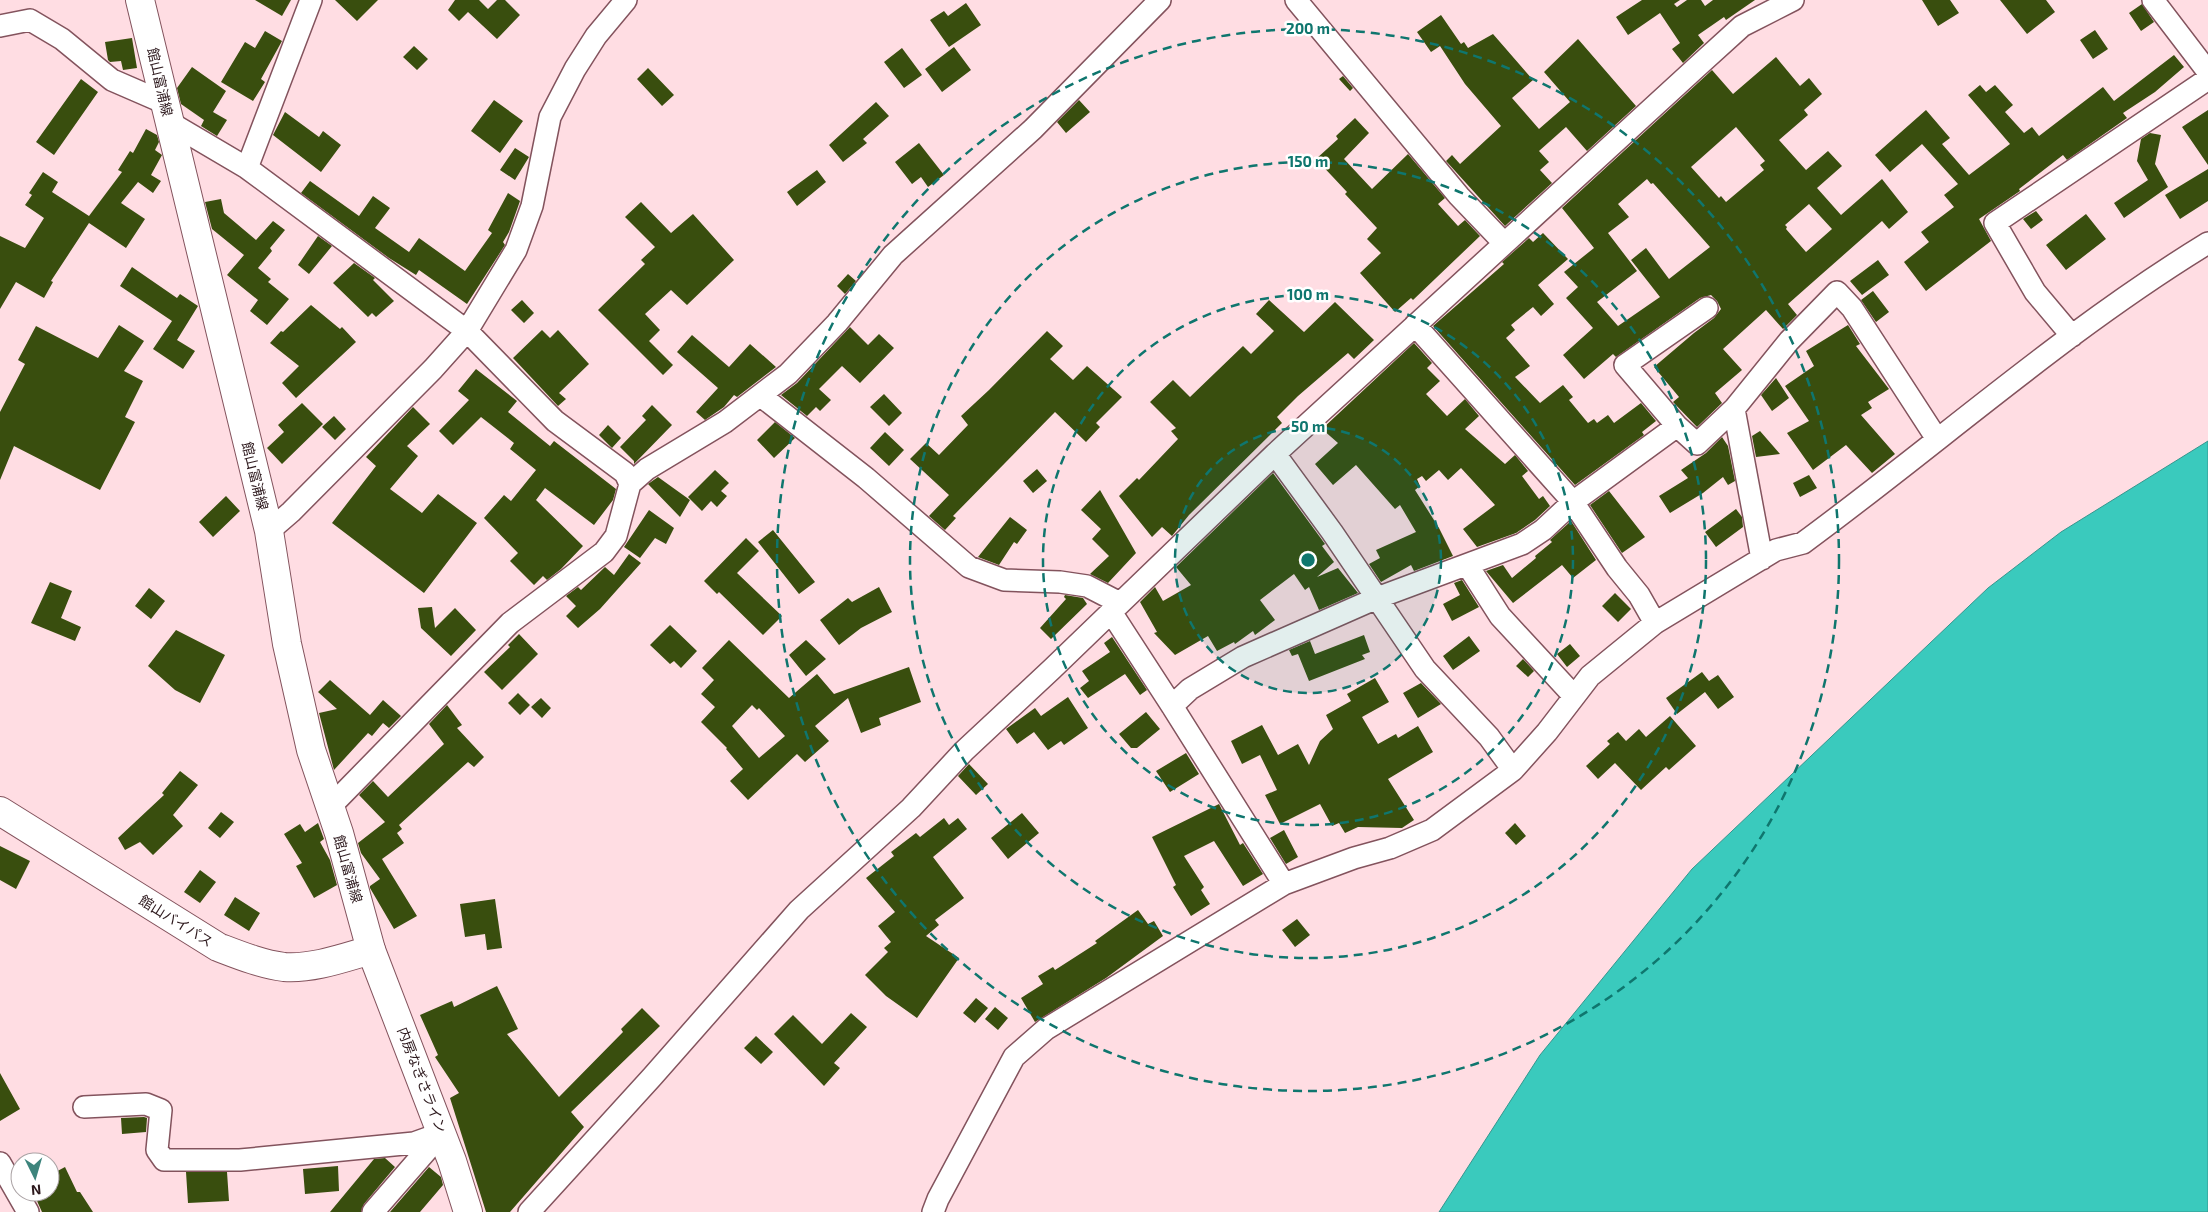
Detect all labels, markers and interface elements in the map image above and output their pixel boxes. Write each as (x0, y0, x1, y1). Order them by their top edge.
text: 200 m (1286, 19, 1330, 37)
street label: 館山富浦線 (144, 46, 177, 118)
text: 150 m (1288, 152, 1328, 170)
text: 100 m (1287, 285, 1329, 303)
text: 50 m (1291, 417, 1325, 435)
street label: 館山富浦線 (239, 440, 272, 512)
centre of rings (1299, 551, 1317, 569)
street label: 館山富浦線 (331, 833, 366, 905)
street label: 館山バイパス (136, 891, 216, 950)
street label: 内房なぎさライン (394, 1024, 450, 1135)
north arrow (10, 1152, 60, 1202)
text: N (30, 1182, 42, 1199)

